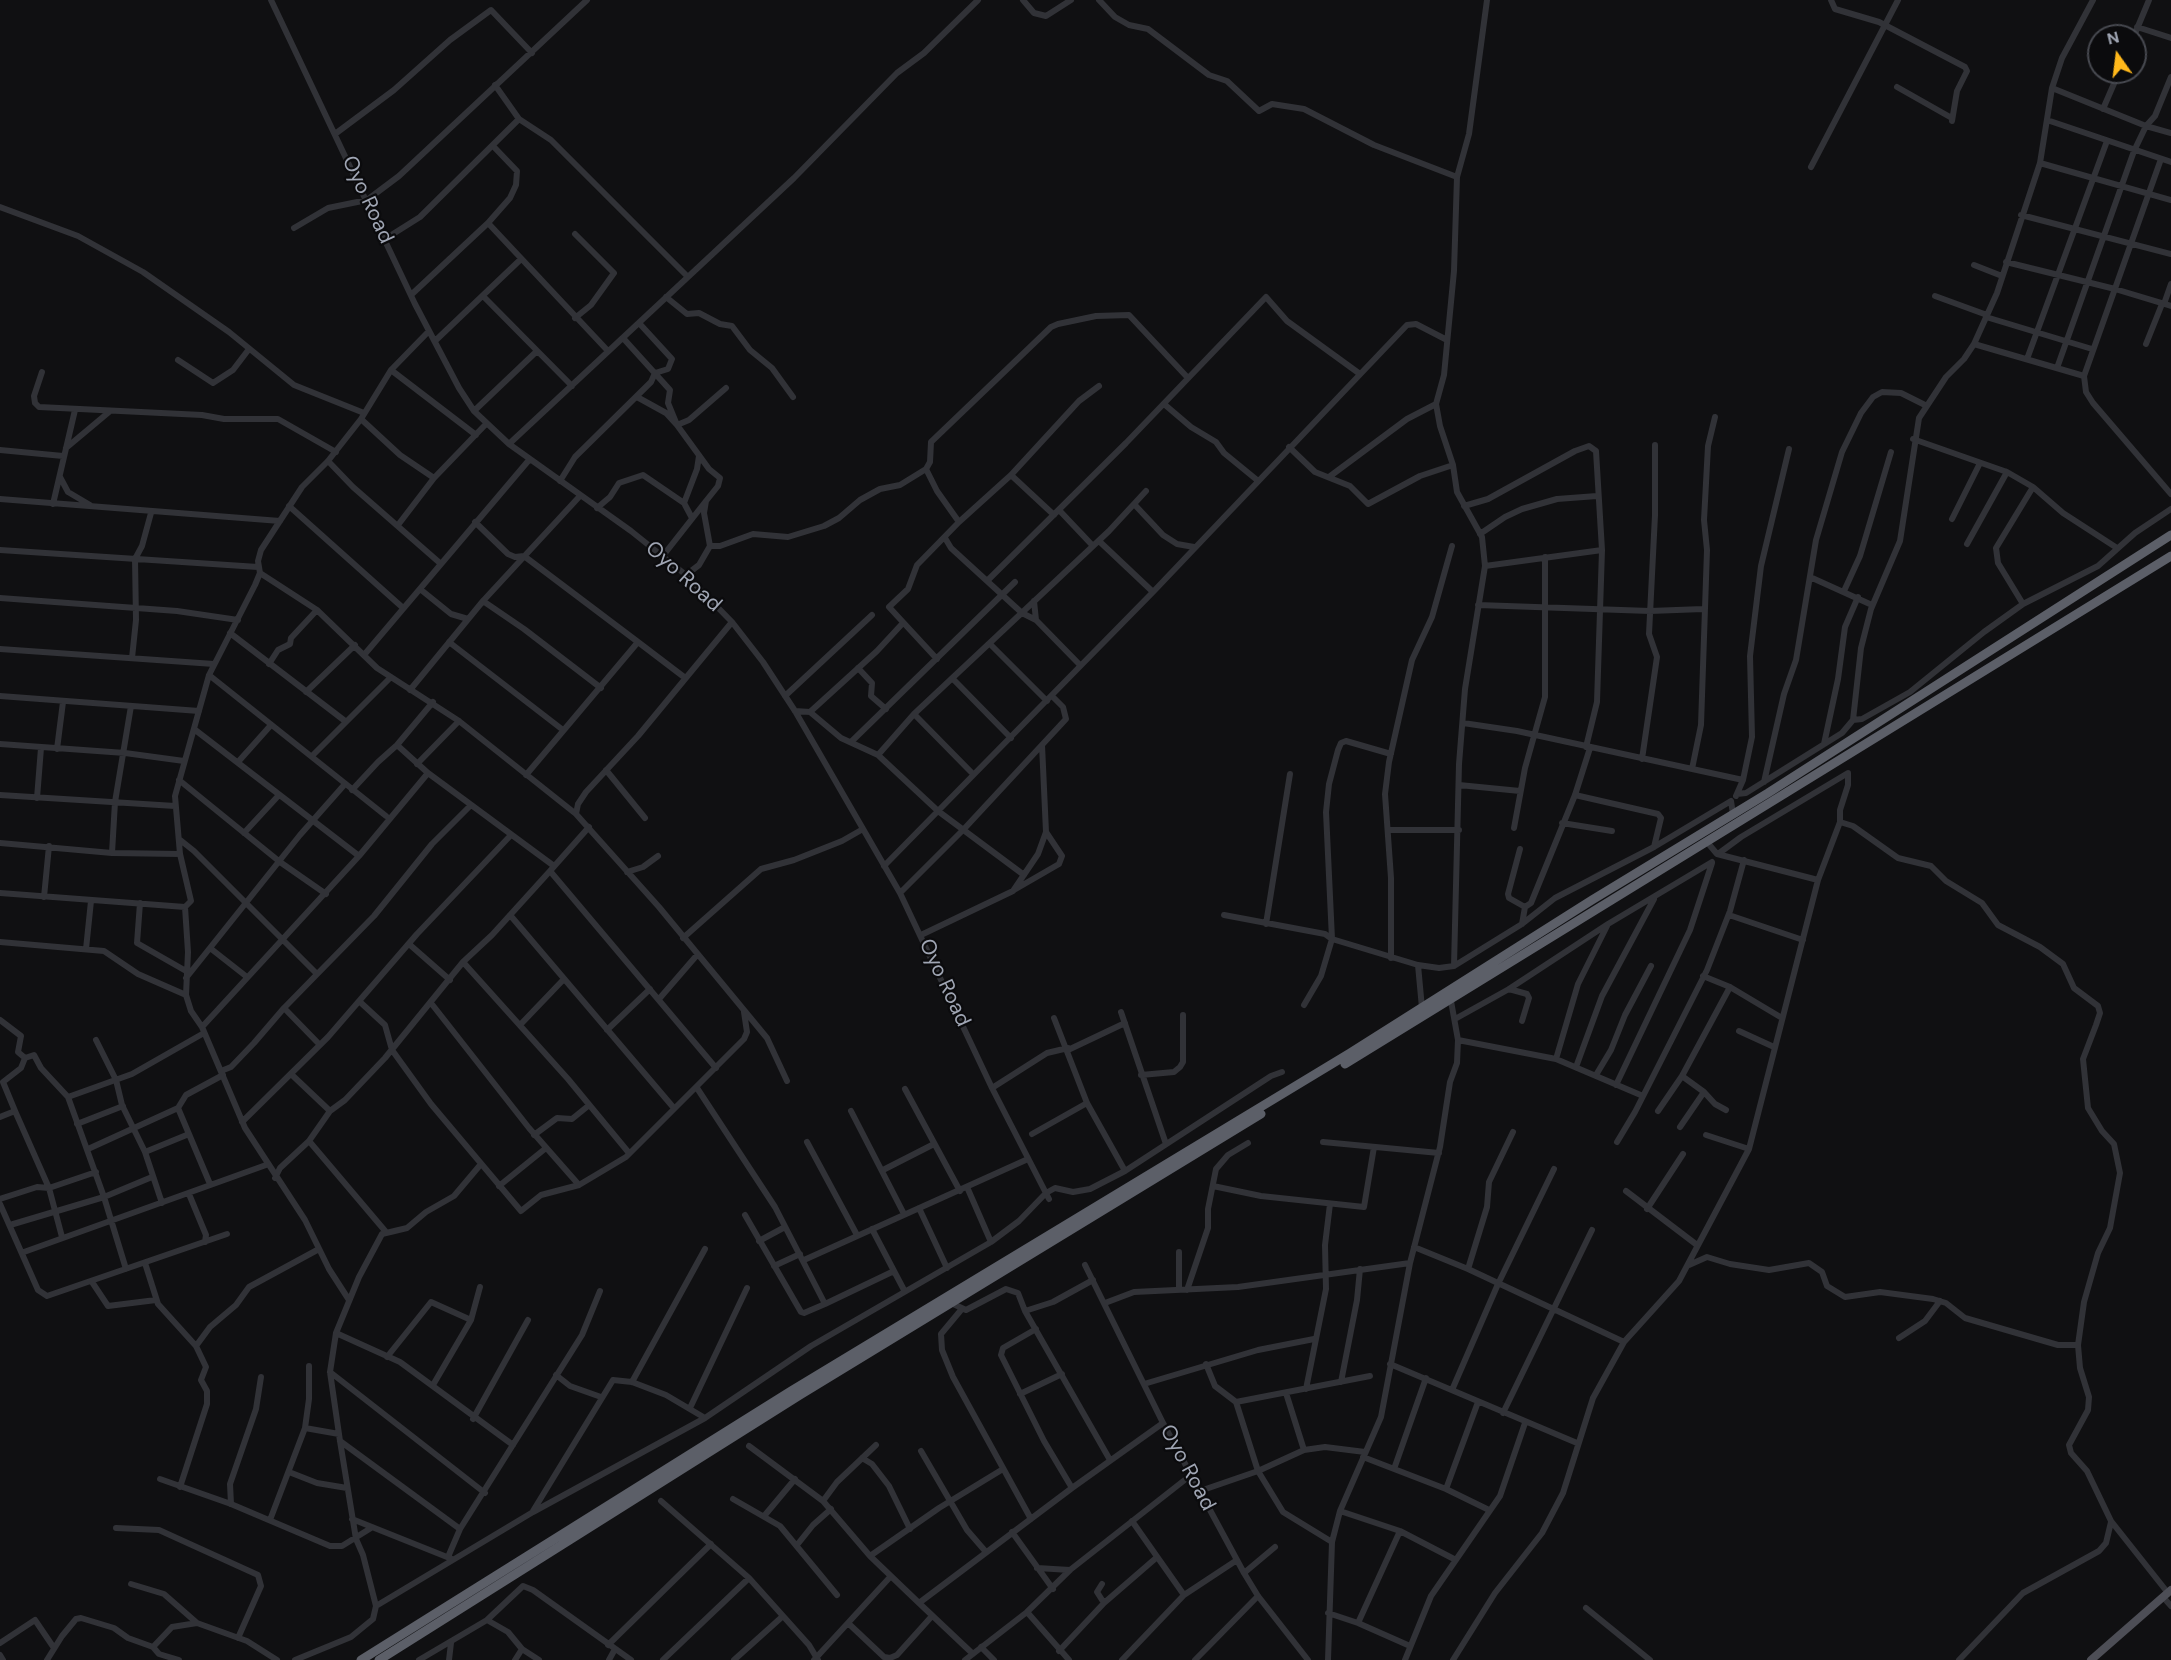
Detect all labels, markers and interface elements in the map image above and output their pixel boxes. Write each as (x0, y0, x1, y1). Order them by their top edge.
north arrow (2087, 24, 2147, 84)
text: N (2105, 26, 2121, 50)
street label: Oyo Road (336, 152, 398, 248)
street label: Oyo Road (640, 536, 726, 618)
street label: Oyo Road (913, 935, 975, 1031)
street label: Oyo Road (1154, 1421, 1220, 1515)

